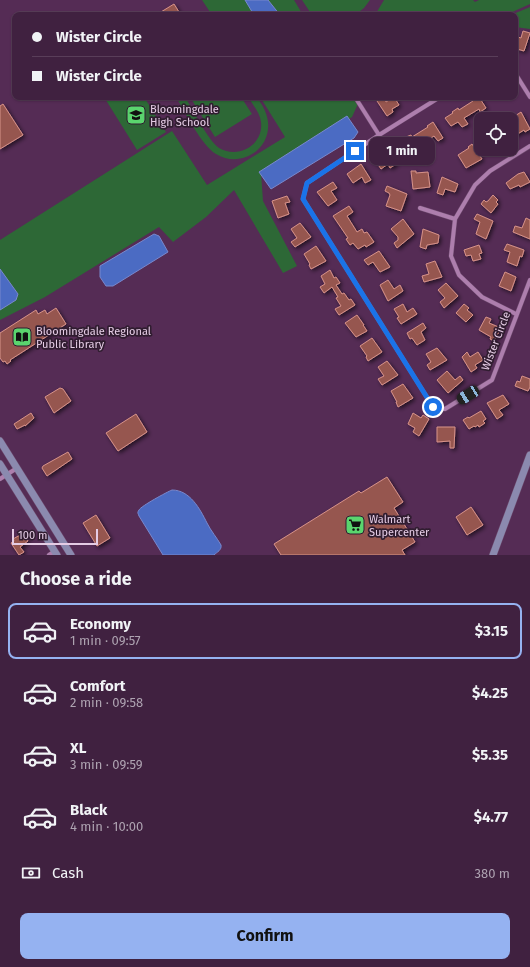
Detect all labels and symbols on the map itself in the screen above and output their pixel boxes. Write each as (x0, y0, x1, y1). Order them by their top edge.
place label: Bloomingdale High School (150, 103, 219, 129)
school or university icon: Bloomingdale High School (125, 104, 147, 126)
callout: 1 min (369, 137, 435, 165)
route end (346, 142, 364, 160)
street label: Wister Circle (479, 310, 513, 372)
place label: Bloomingdale Regional Public Library (36, 325, 151, 351)
library icon: Bloomingdale Regional Public Library (11, 326, 33, 348)
car (455, 384, 481, 406)
route start (424, 398, 442, 416)
place label: Walmart Supercenter (369, 513, 430, 539)
supermarket icon: Walmart Supercenter (344, 514, 366, 536)
scale bar (12, 527, 98, 546)

